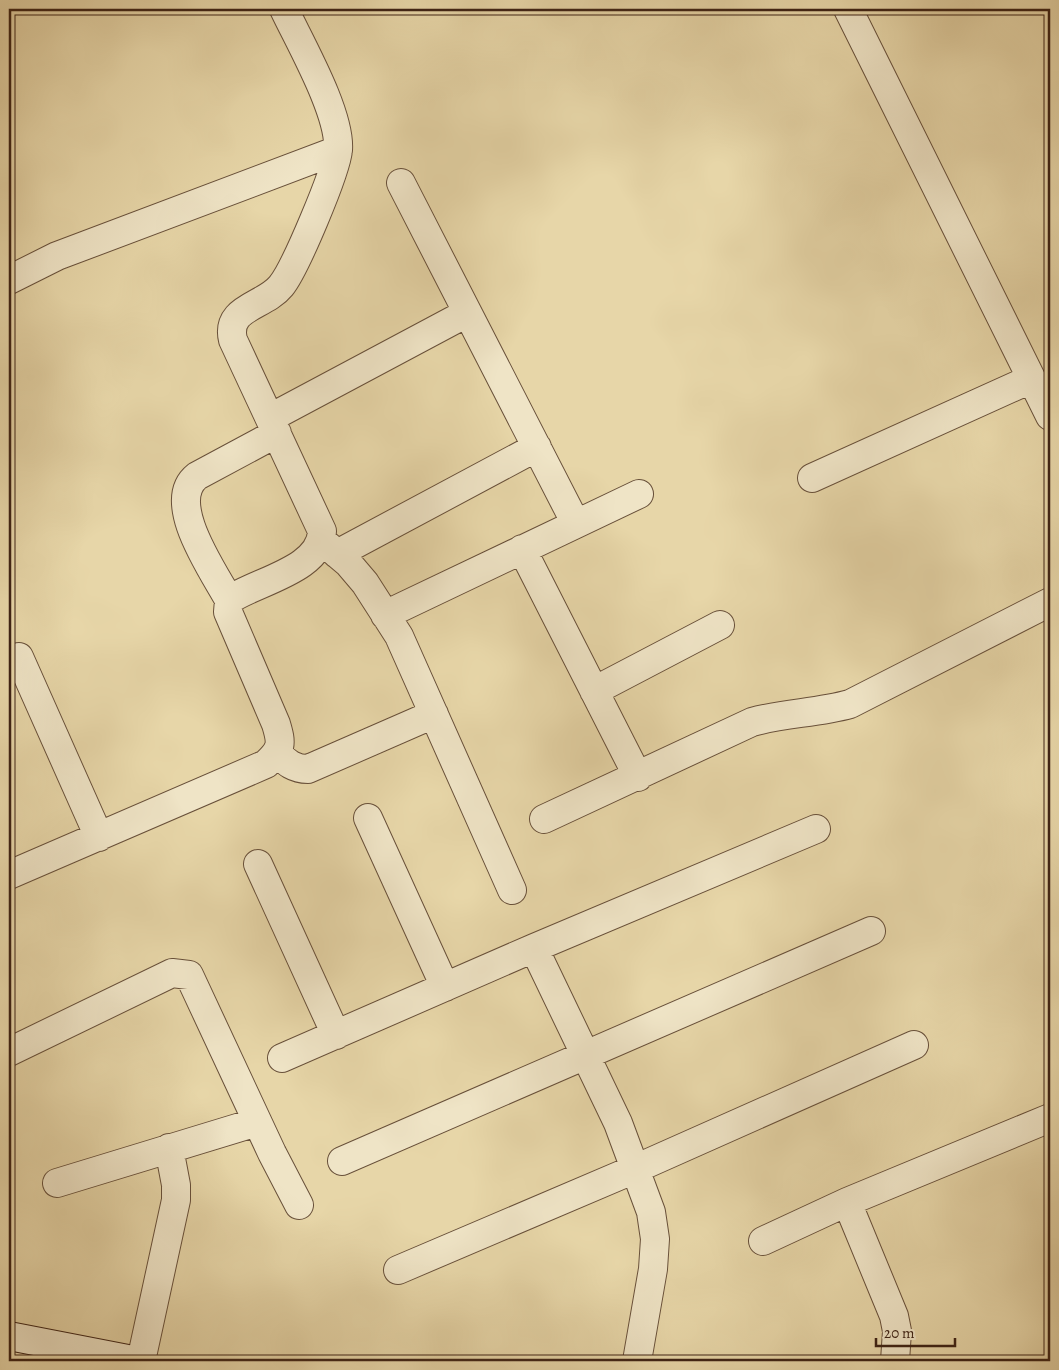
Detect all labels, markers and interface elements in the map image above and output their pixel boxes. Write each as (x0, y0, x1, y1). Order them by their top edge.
scale bar (876, 1315, 955, 1347)
text: 20 m (884, 1323, 915, 1343)

